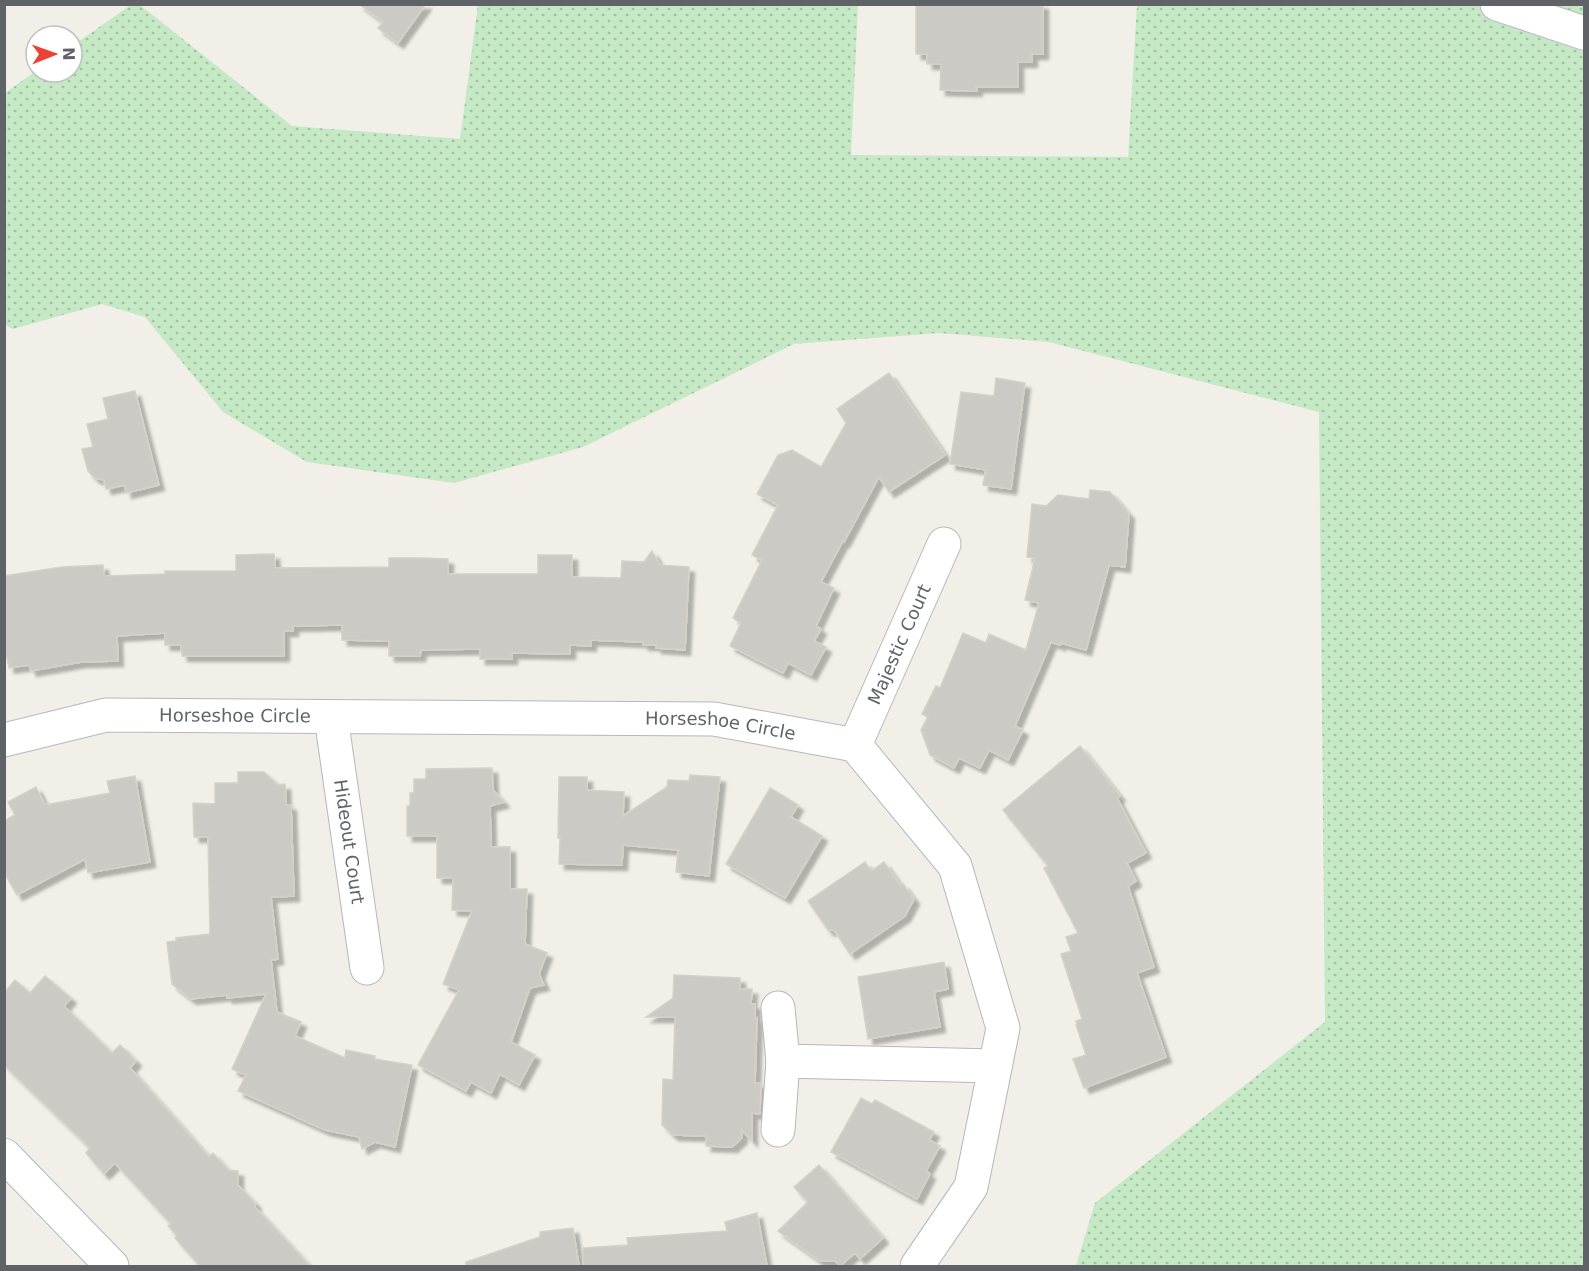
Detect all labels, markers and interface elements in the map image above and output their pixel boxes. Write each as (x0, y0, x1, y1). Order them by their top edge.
north arrow (24, 24, 84, 84)
text: N (59, 47, 78, 61)
street label: Majestic Court (863, 581, 935, 708)
street label: Horseshoe Circle (159, 704, 311, 726)
street label: Horseshoe Circle (645, 708, 797, 744)
street label: Hideout Court (330, 778, 369, 905)

